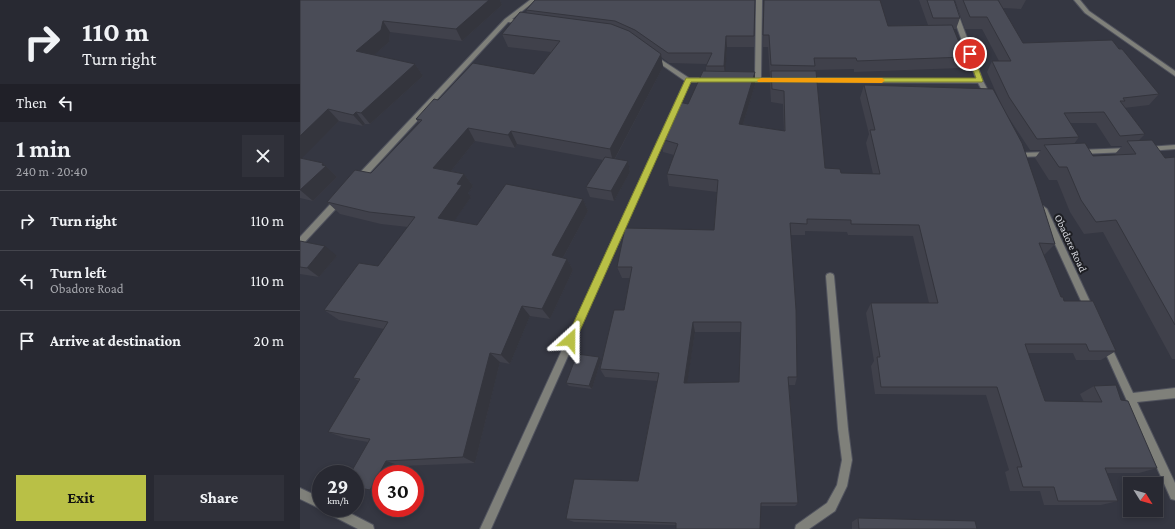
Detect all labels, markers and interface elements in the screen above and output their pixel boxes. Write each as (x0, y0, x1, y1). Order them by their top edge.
icon: right (16, 16, 68, 68)
text: 110 m (82, 16, 149, 47)
pin (953, 37, 987, 71)
icon: arrive (959, 43, 981, 65)
text: Turn right (82, 49, 156, 69)
icon: left (55, 92, 77, 114)
text: Then (16, 95, 47, 111)
text: 1 min (16, 135, 71, 162)
button: close (242, 135, 284, 177)
text: 240 m · 20:40 (16, 164, 88, 179)
icon: right (16, 210, 38, 232)
street label: Obadore Road (1052, 212, 1090, 274)
text: Turn right (50, 213, 117, 229)
text: 110 m (251, 213, 284, 229)
text: Turn left (50, 265, 106, 281)
icon: left (16, 270, 38, 292)
text: 110 m (251, 273, 284, 289)
text: Obadore Road (50, 281, 124, 296)
position arrow (549, 319, 591, 361)
icon: arrive (16, 330, 38, 352)
text: Arrive at destination (50, 333, 181, 349)
text: 20 m (254, 333, 284, 349)
speed limit sign: 30 (372, 465, 424, 517)
button: Exit (16, 475, 146, 521)
button: Share (154, 475, 284, 521)
text: 29 (327, 475, 349, 497)
north arrow (1123, 477, 1163, 517)
map controls (1123, 477, 1163, 517)
text: km/h (327, 495, 349, 506)

